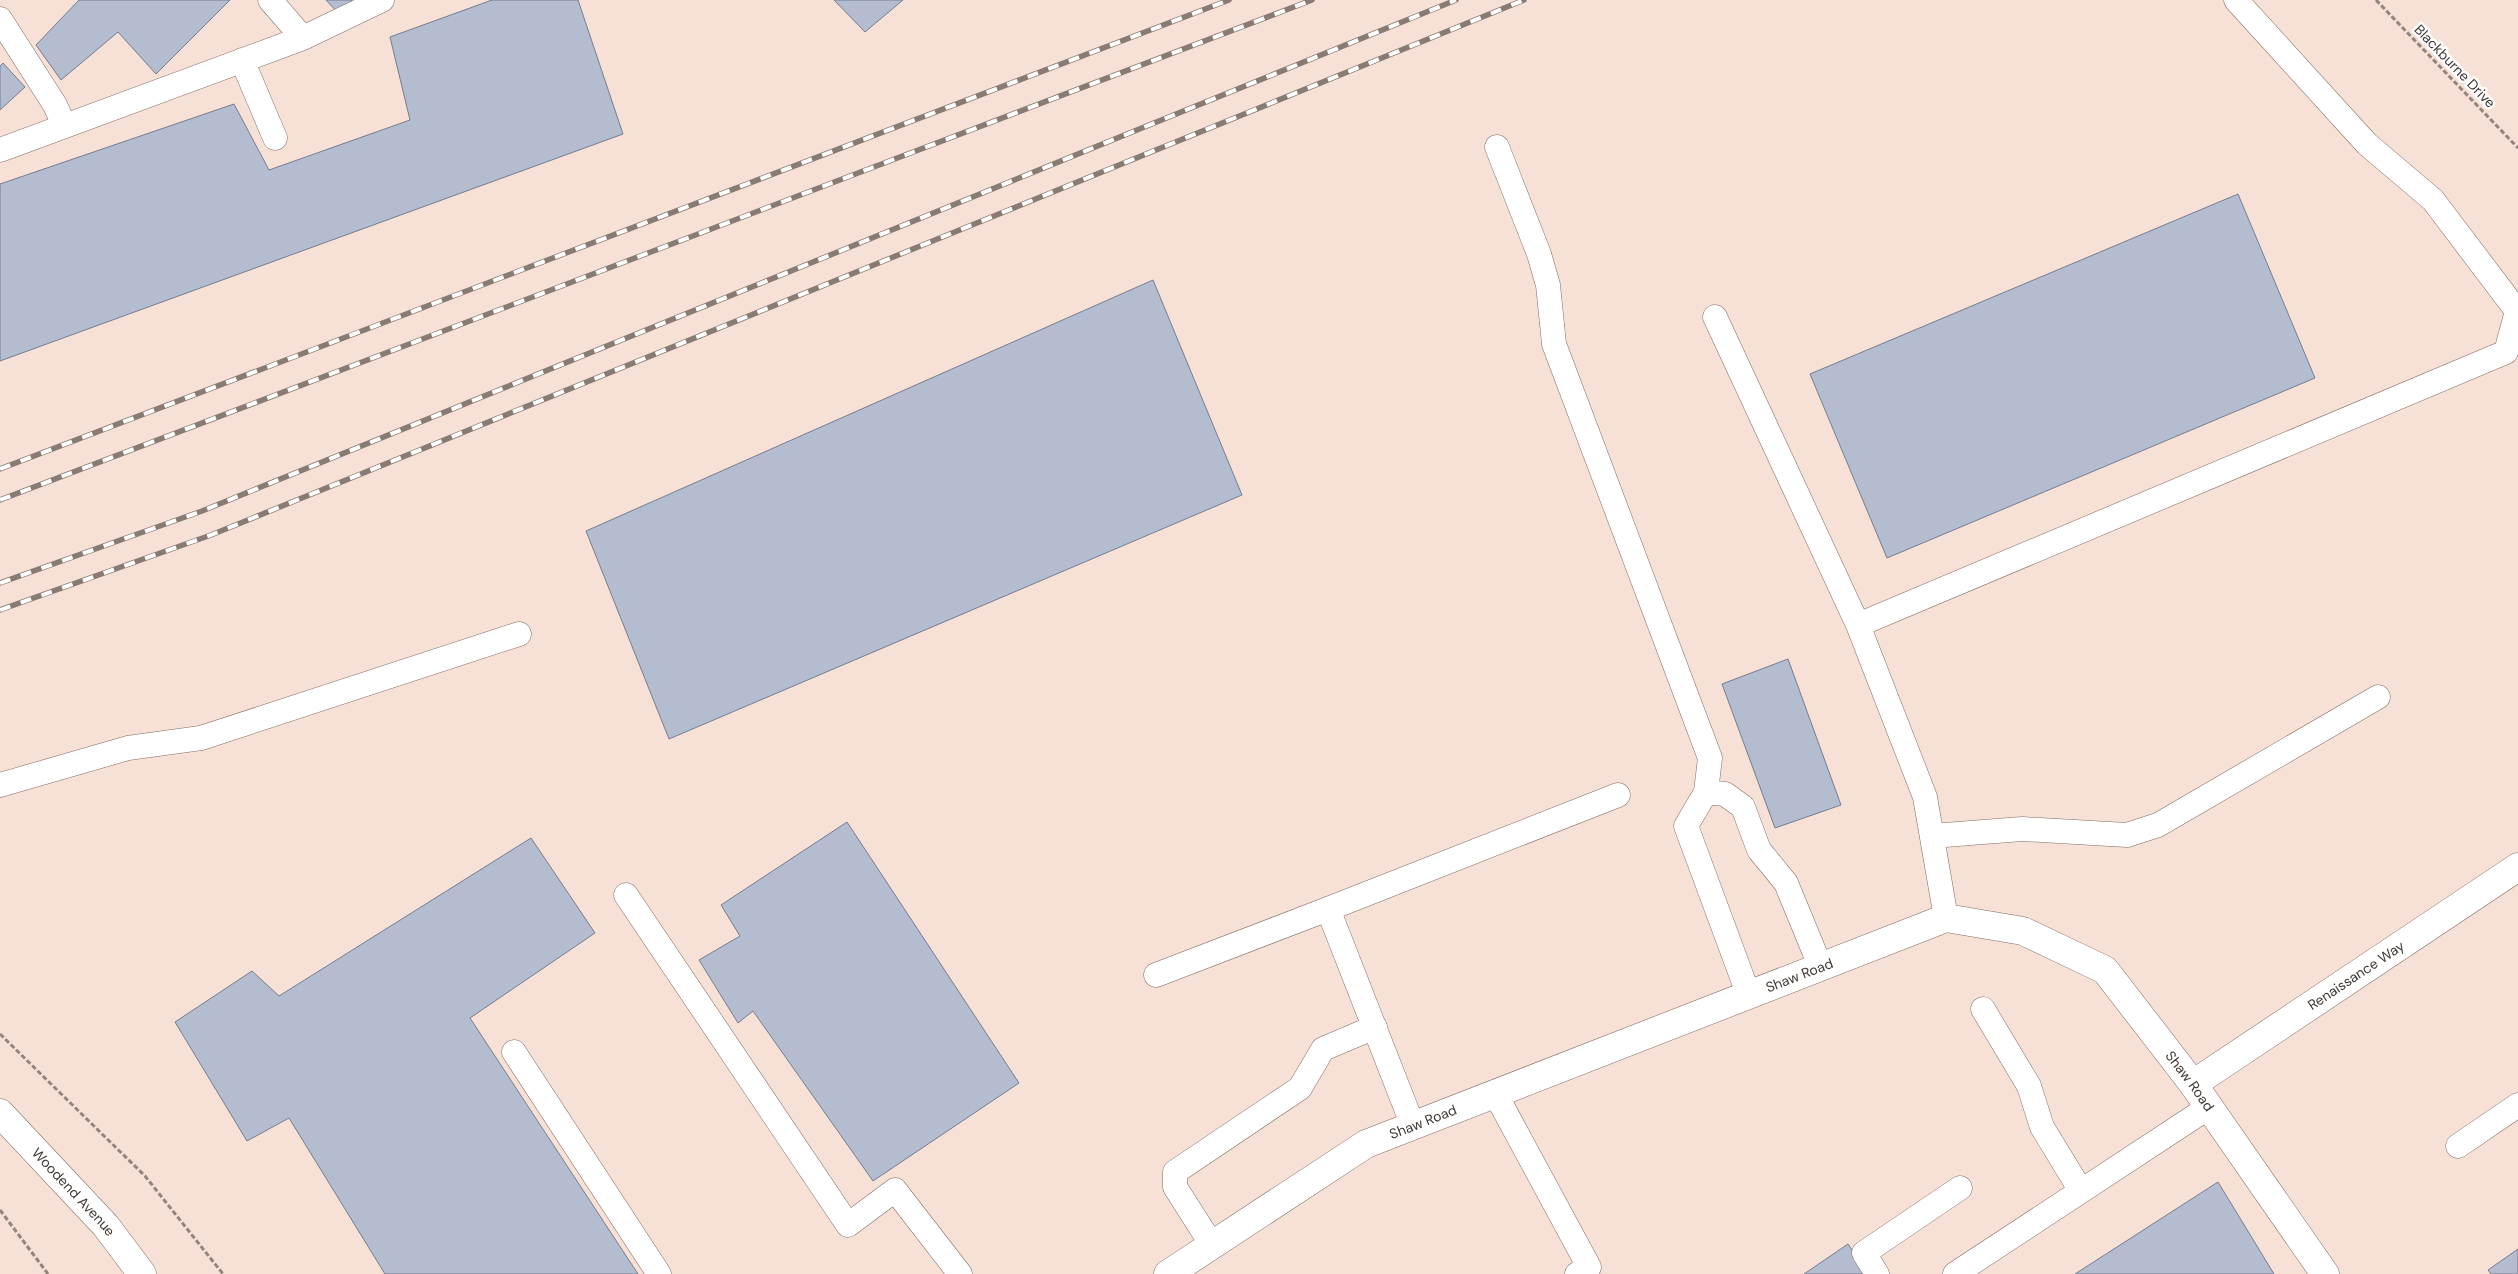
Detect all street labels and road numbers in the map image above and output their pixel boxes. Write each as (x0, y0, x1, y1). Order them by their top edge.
street label: Blackburne Drive (2411, 21, 2499, 112)
street label: Renaissance Way (2304, 936, 2408, 1014)
street label: Shaw Road (1763, 954, 1836, 996)
street label: Shaw Road (2162, 1047, 2218, 1115)
street label: Shaw Road (1387, 1101, 1459, 1143)
street label: Woodend Avenue (28, 1144, 119, 1240)

